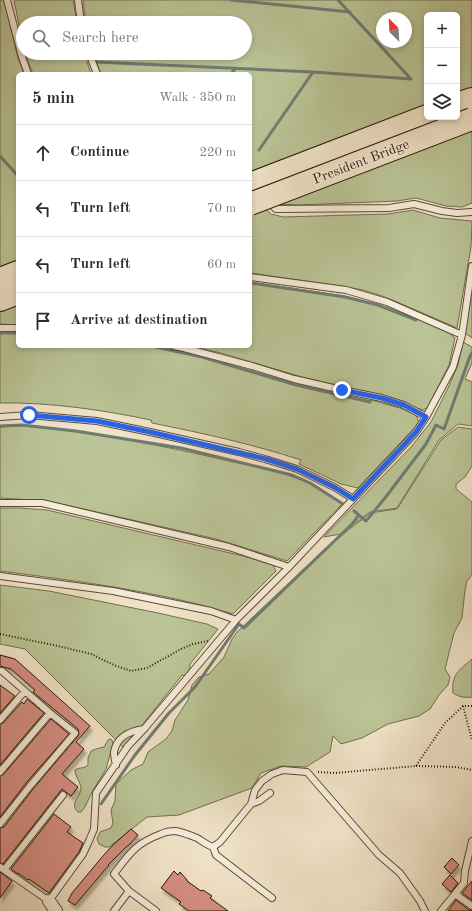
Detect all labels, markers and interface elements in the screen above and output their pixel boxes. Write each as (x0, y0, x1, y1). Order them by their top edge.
north arrow (376, 12, 412, 48)
map controls (424, 12, 460, 120)
button: + (424, 12, 460, 48)
search box (16, 16, 252, 60)
icon: search (30, 27, 52, 49)
text: Search here (62, 31, 139, 46)
button: − (424, 48, 460, 84)
button: layers (424, 84, 460, 120)
text: 5 min (32, 90, 75, 107)
text: Walk · 350 m (159, 91, 236, 104)
street label: President Bridge (311, 137, 411, 187)
icon: ahead (32, 142, 54, 164)
text: Continue (70, 145, 129, 160)
text: 220 m (199, 146, 236, 159)
icon: left (32, 198, 54, 220)
text: Turn left (70, 201, 130, 216)
text: 70 m (207, 202, 236, 215)
icon: left (32, 254, 54, 276)
text: Turn left (70, 257, 130, 272)
text: 60 m (207, 258, 236, 271)
icon: arrive (32, 310, 54, 332)
text: Arrive at destination (70, 313, 208, 328)
route end (333, 381, 351, 399)
route start (20, 406, 38, 424)

